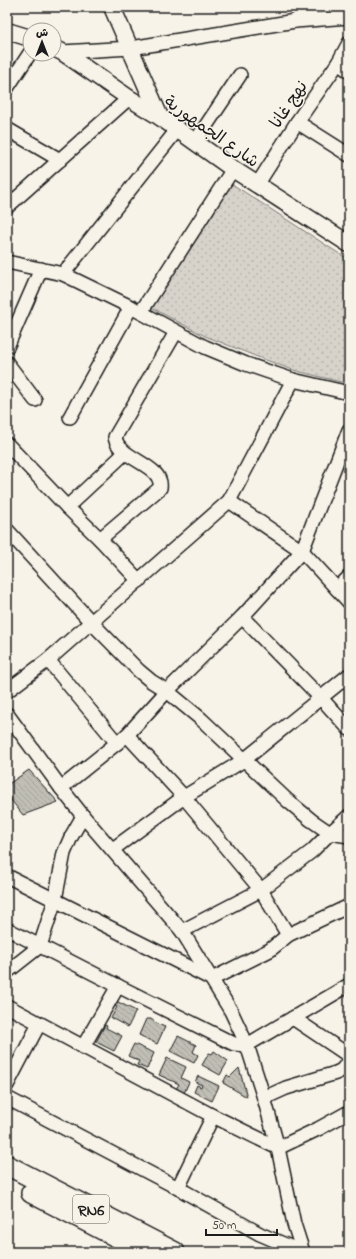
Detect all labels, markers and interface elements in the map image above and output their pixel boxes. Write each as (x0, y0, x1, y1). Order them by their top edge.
north arrow (22, 22, 62, 62)
text: ش (36, 25, 48, 41)
street label: نهج غانا (264, 76, 314, 134)
street label: شارع الجمهورية (159, 90, 264, 174)
road number: RN6 (73, 1195, 109, 1223)
scale bar (206, 1211, 277, 1237)
text: 50 m (212, 1217, 236, 1235)

